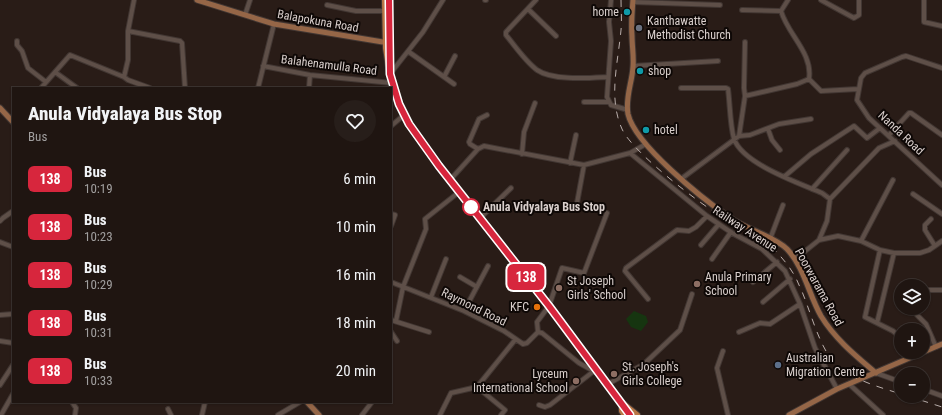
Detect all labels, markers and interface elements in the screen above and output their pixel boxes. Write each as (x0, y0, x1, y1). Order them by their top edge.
place label: home (593, 5, 619, 19)
street label: Balapokuna Road (276, 7, 360, 35)
marker: home (622, 7, 632, 17)
place label: Kanthawatte Methodist Church (647, 14, 731, 42)
marker: Kanthawatte Methodist Church (634, 23, 644, 33)
street label: Balahenamulla Road (280, 52, 378, 78)
place label: shop (648, 64, 671, 78)
marker: shop (635, 66, 645, 76)
button: heart (334, 100, 376, 142)
text: Anula Vidyalaya Bus Stop (28, 102, 222, 125)
street label: Nanda Road (875, 108, 927, 158)
place label: hotel (654, 123, 678, 137)
marker: hotel (641, 125, 651, 135)
text: Bus (28, 129, 47, 144)
text: Bus (84, 163, 107, 181)
text: 6 min (343, 170, 376, 188)
text: 138 (39, 171, 61, 187)
text: 10:19 (84, 181, 113, 196)
marker: Anula Vidyalaya Bus Stop (462, 198, 480, 216)
place label: Anula Vidyalaya Bus Stop (483, 200, 605, 214)
street label: Railway Avenue (710, 203, 780, 255)
text: Bus (84, 211, 107, 229)
text: 10 min (336, 218, 376, 236)
text: 138 (39, 219, 61, 235)
text: 10:23 (84, 229, 113, 244)
street label: Poorwarama Road (792, 246, 846, 328)
text: Bus (84, 259, 107, 277)
line badge: 138 (503, 264, 549, 290)
text: 16 min (336, 266, 376, 284)
text: 138 (39, 267, 61, 283)
text: 138 (515, 269, 537, 285)
place label: Anula Primary School (705, 270, 771, 298)
place label: St Joseph Girls' School (567, 274, 626, 302)
text: 10:29 (84, 277, 113, 292)
marker: Anula Primary School (692, 279, 702, 289)
map controls (894, 279, 930, 403)
button: layers (894, 279, 930, 315)
marker: St Joseph Girls' School (554, 283, 564, 293)
street label: Raymond Road (439, 285, 509, 329)
place label: KFC (510, 300, 529, 314)
marker: KFC (532, 302, 542, 312)
text: Bus (84, 307, 107, 325)
text: 18 min (336, 314, 376, 332)
text: 138 (39, 315, 61, 331)
button: + (894, 323, 930, 359)
text: 10:31 (84, 325, 113, 340)
place label: Australian Migration Centre (786, 351, 865, 379)
text: Bus (84, 355, 107, 373)
place label: St. Joseph's Girls College (622, 360, 682, 388)
marker: Australian Migration Centre (773, 360, 783, 370)
text: 20 min (336, 362, 376, 380)
text: 138 (39, 363, 61, 379)
place label: Lyceum International School (473, 367, 568, 395)
button: − (894, 367, 930, 403)
marker: St. Joseph's Girls College (609, 369, 619, 379)
text: 10:33 (84, 373, 113, 388)
marker: Lyceum International School (571, 376, 581, 386)

